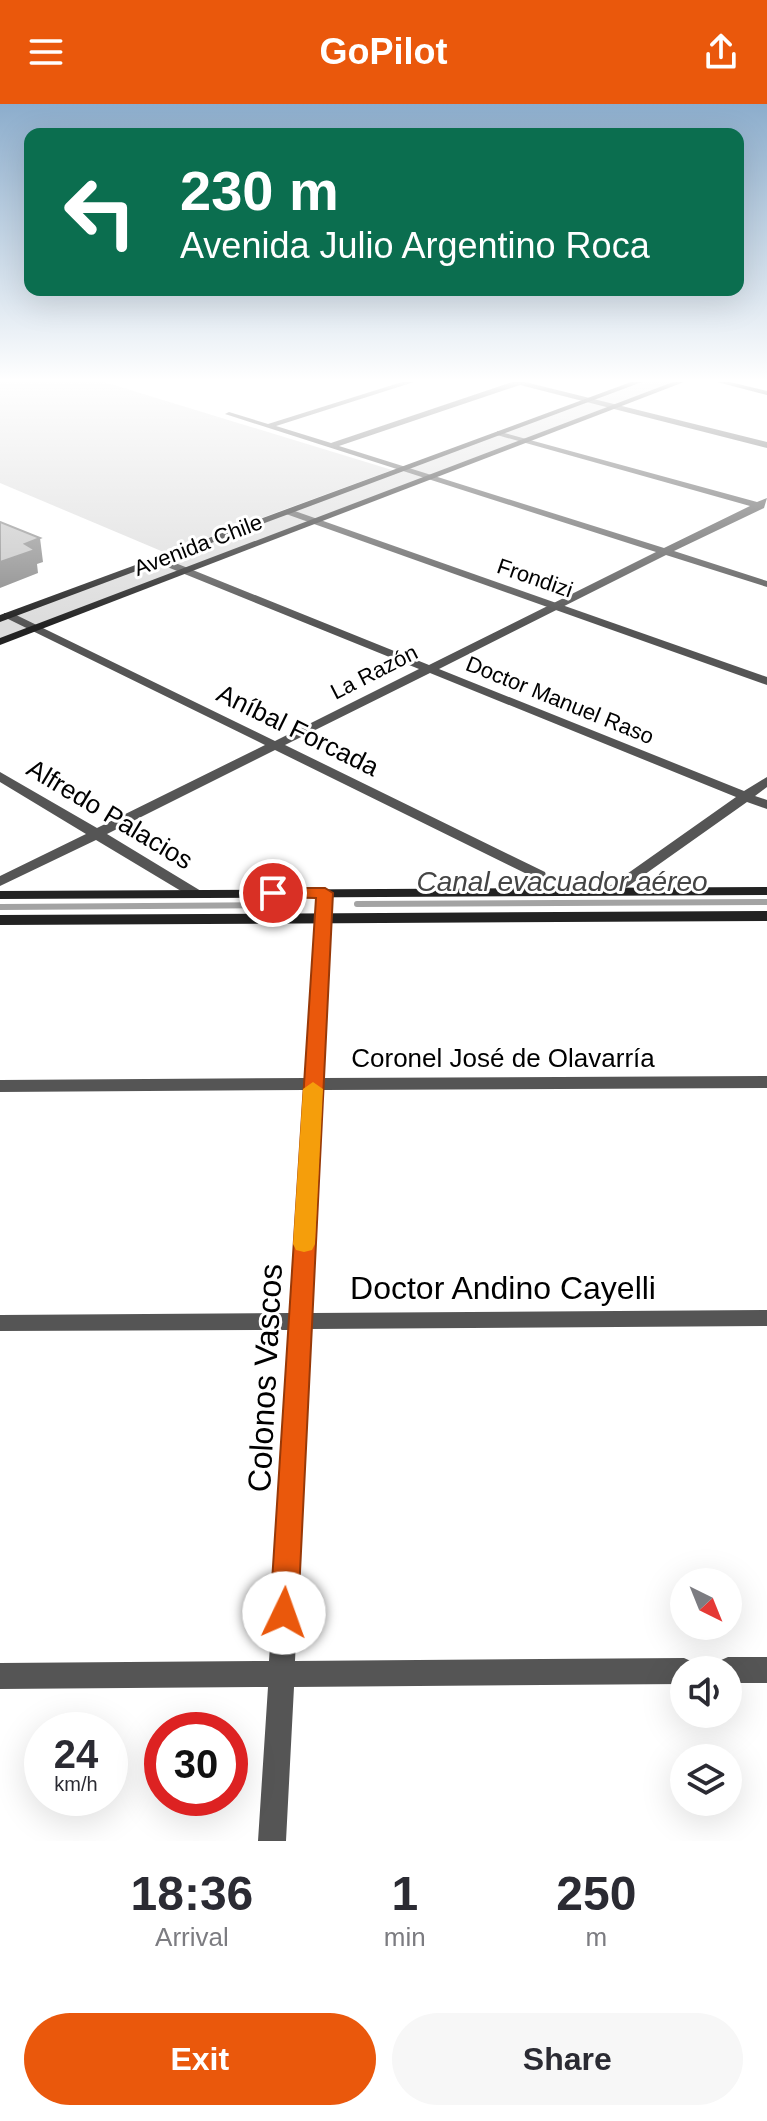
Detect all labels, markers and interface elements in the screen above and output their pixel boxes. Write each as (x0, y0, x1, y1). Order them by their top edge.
icon: menu (24, 30, 68, 74)
icon: share (699, 30, 743, 74)
text: GoPilot (320, 31, 448, 72)
text: 230 m (180, 159, 339, 222)
icon: left (48, 160, 152, 264)
text: Avenida Julio Argentino Roca (180, 225, 650, 266)
street label: Avenida Chile (130, 509, 266, 581)
street label: Frondizi (494, 553, 576, 603)
street label: La Razón (326, 639, 422, 705)
street label: Doctor Manuel Raso (462, 651, 658, 749)
street label: Aníbal Forcada (212, 678, 384, 782)
street label: Alfredo Palacios (22, 753, 198, 875)
pin (239, 859, 307, 927)
water label: Canal evacuador aéreo (416, 866, 708, 897)
icon: arrive (251, 871, 295, 915)
street label: Coronel José de Olavarría (351, 1043, 655, 1073)
street label: Colonos Vascos (241, 1263, 289, 1493)
street label: Doctor Andino Cayelli (350, 1270, 656, 1306)
north arrow (670, 1568, 742, 1640)
map controls (670, 1568, 742, 1816)
position arrow (242, 1571, 326, 1655)
button: sound (670, 1656, 742, 1728)
speed limit sign: 30 (144, 1712, 248, 1816)
text: 24 (54, 1732, 98, 1776)
button: layers (670, 1744, 742, 1816)
text: km/h (54, 1773, 98, 1795)
text: 18:36 (131, 1867, 253, 1920)
text: 1 (391, 1867, 418, 1920)
text: 250 (556, 1867, 636, 1920)
text: Arrival (155, 1922, 229, 1952)
text: min (384, 1922, 426, 1952)
text: m (586, 1922, 607, 1952)
button: Exit (24, 2013, 376, 2105)
button: Share (392, 2013, 743, 2105)

